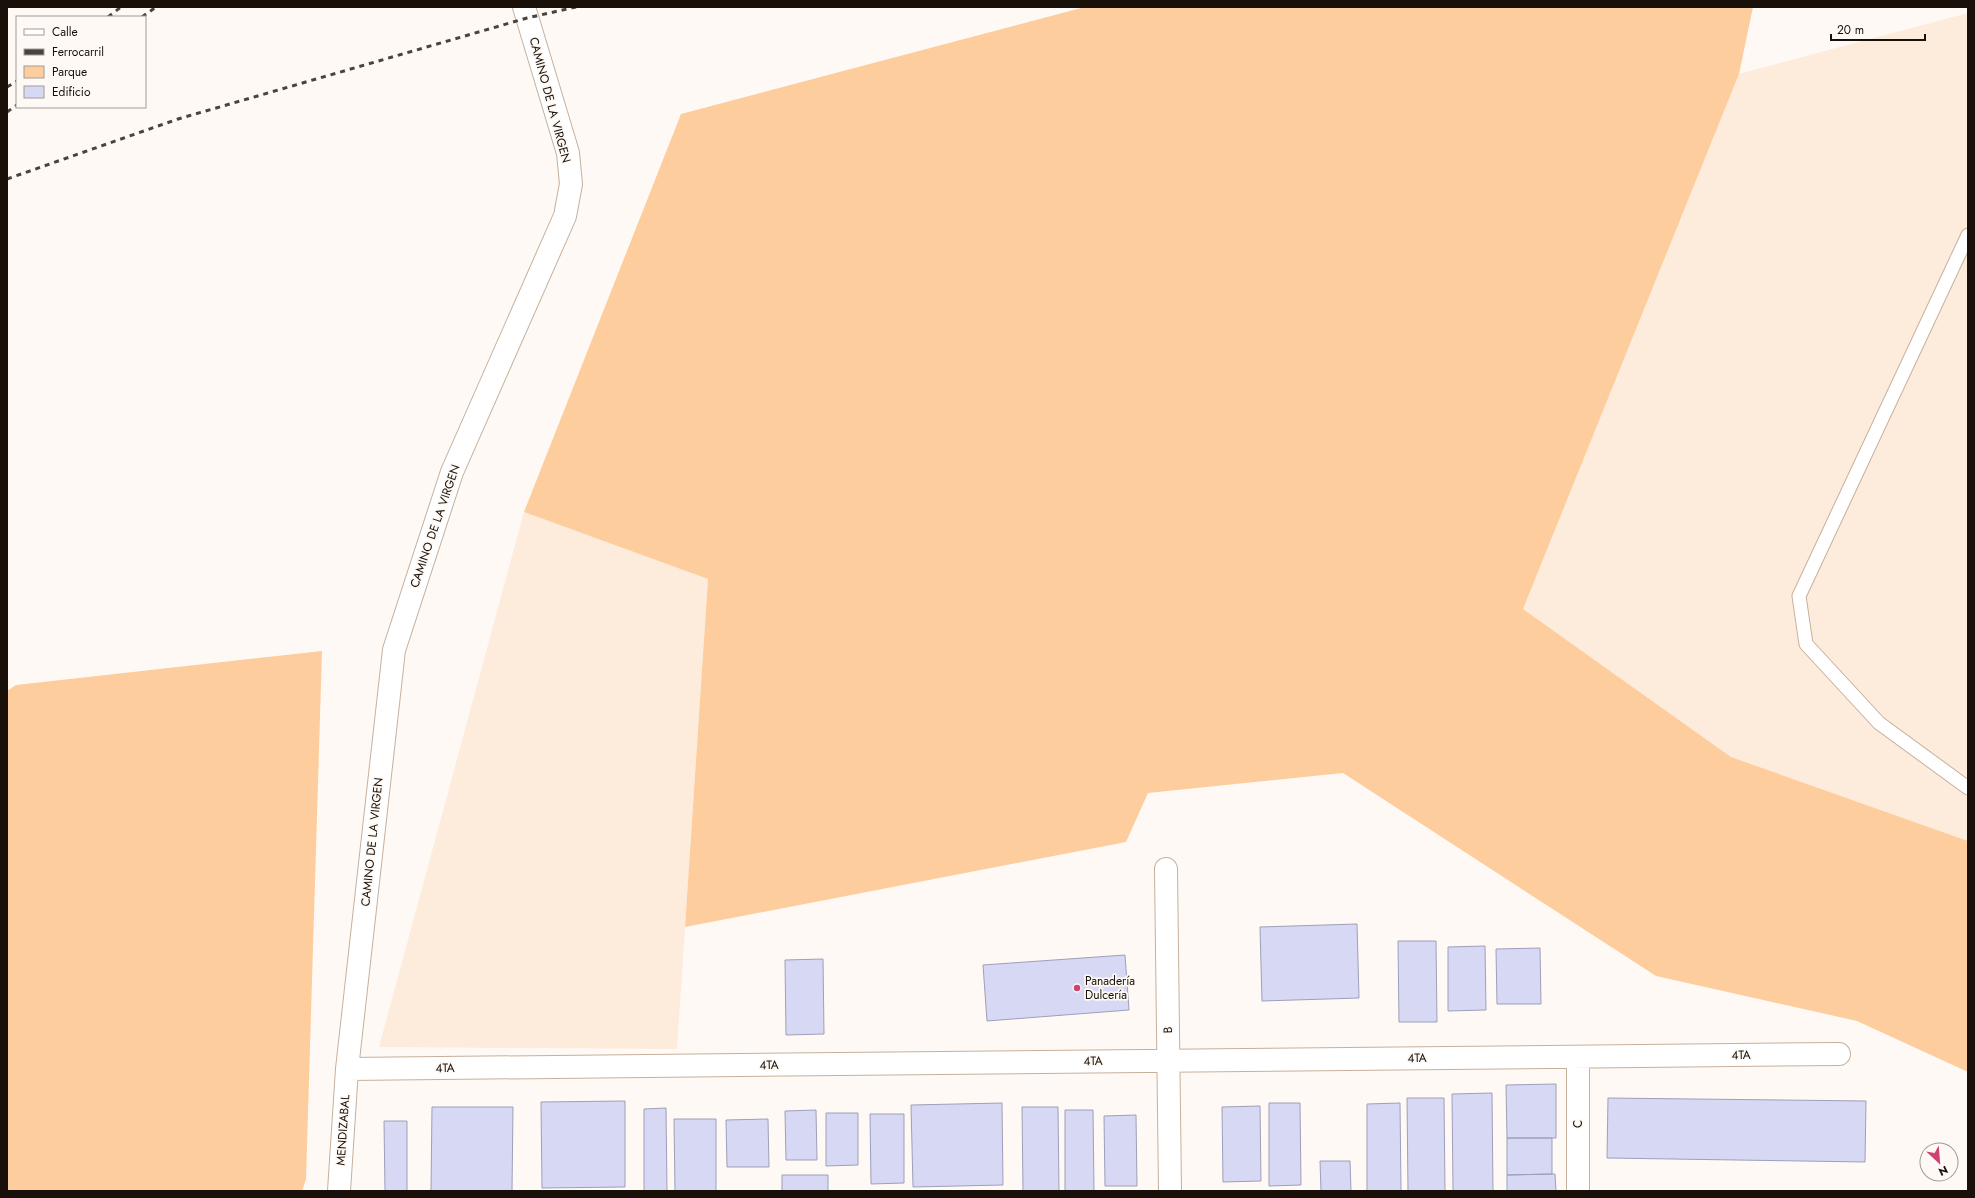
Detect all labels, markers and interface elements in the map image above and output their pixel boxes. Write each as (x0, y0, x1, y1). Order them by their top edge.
legend (16, 16, 146, 108)
scale bar (1831, 16, 1925, 42)
text: 20 m (1837, 21, 1864, 39)
text: Calle (52, 23, 78, 41)
street label: CAMINO DE LA VIRGEN (525, 35, 575, 165)
text: Ferrocarril (52, 43, 104, 61)
text: Parque (52, 63, 87, 81)
text: Edificio (52, 83, 91, 101)
street label: CAMINO DE LA VIRGEN (405, 462, 465, 590)
street label: CAMINO DE LA VIRGEN (356, 777, 388, 907)
place label: Panadería Dulcería (1085, 972, 1135, 1004)
marker: Panadería Dulcería (1072, 983, 1082, 993)
street label: B (1159, 1026, 1177, 1034)
street label: 4TA (1731, 1046, 1751, 1064)
street label: 4TA (1407, 1049, 1427, 1067)
street label: 4TA (1083, 1052, 1103, 1070)
street label: 4TA (759, 1056, 779, 1074)
street label: 4TA (435, 1059, 455, 1077)
street label: MENDIZABAL (332, 1093, 354, 1166)
street label: C (1569, 1120, 1587, 1128)
north arrow (1919, 1142, 1959, 1182)
text: N (1936, 1162, 1951, 1180)

